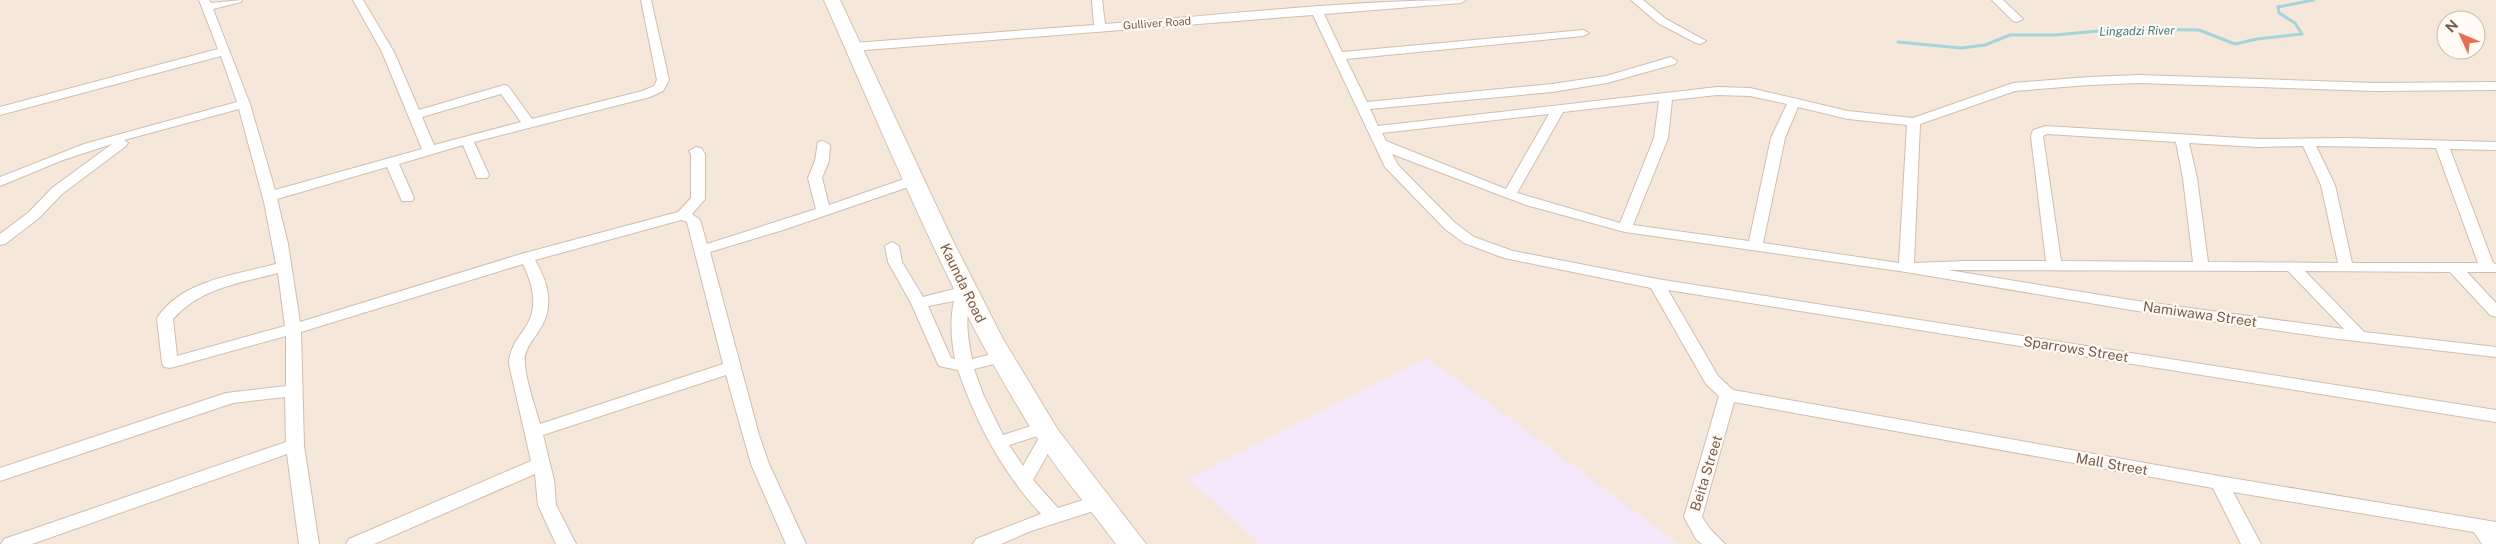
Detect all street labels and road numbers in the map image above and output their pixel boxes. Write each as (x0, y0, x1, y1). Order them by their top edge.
street label: Gulliver Road (1122, 15, 1192, 31)
street label: Kaunda Road (937, 241, 989, 325)
street label: Namiwawa Street (2142, 298, 2258, 330)
street label: Sparrows Street (2022, 333, 2130, 365)
street label: Beita Street (1687, 433, 1725, 513)
street label: Mall Street (2075, 450, 2149, 478)

